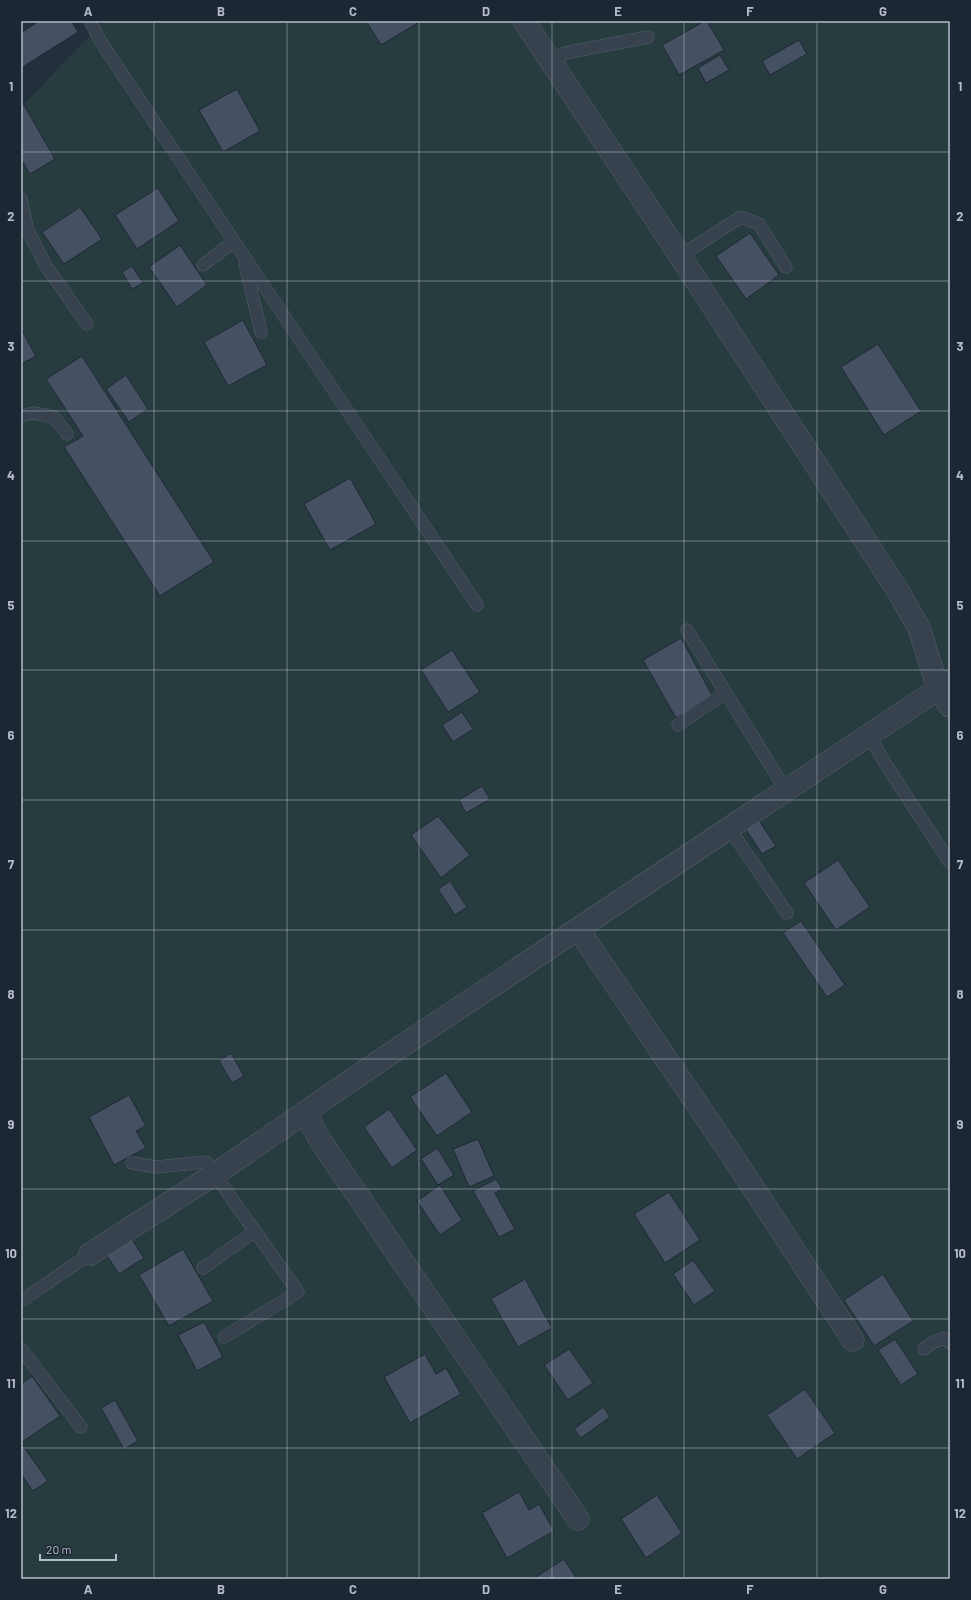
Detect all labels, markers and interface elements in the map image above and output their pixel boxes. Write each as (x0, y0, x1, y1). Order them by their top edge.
text: A (84, 3, 93, 19)
text: B (217, 3, 225, 19)
text: C (349, 3, 357, 19)
text: D (482, 3, 490, 19)
text: E (614, 3, 622, 19)
text: F (746, 3, 754, 19)
text: G (879, 3, 887, 19)
text: 1 (9, 78, 13, 94)
text: 1 (958, 78, 962, 94)
text: 2 (7, 208, 15, 224)
text: 2 (956, 208, 964, 224)
text: 3 (7, 338, 15, 354)
text: 3 (956, 338, 964, 354)
text: 4 (7, 467, 15, 483)
text: 4 (956, 467, 964, 483)
text: 5 (7, 597, 15, 613)
text: 5 (956, 597, 964, 613)
text: 6 (8, 727, 15, 743)
text: 6 (957, 727, 964, 743)
text: 7 (8, 856, 15, 872)
text: 7 (957, 856, 964, 872)
text: 8 (7, 986, 15, 1002)
text: 8 (956, 986, 964, 1002)
text: 9 (8, 1116, 15, 1132)
text: 9 (957, 1116, 964, 1132)
text: 10 (5, 1245, 17, 1261)
text: 10 (954, 1245, 966, 1261)
text: 11 (6, 1375, 16, 1391)
text: 11 (955, 1375, 965, 1391)
text: 12 (5, 1505, 17, 1521)
text: 12 (954, 1505, 966, 1521)
scale bar (40, 1536, 116, 1562)
text: 20 m (46, 1542, 72, 1556)
text: A (84, 1581, 93, 1597)
text: B (217, 1581, 225, 1597)
text: C (349, 1581, 357, 1597)
text: D (482, 1581, 490, 1597)
text: E (614, 1581, 622, 1597)
text: F (746, 1581, 754, 1597)
text: G (879, 1581, 887, 1597)

